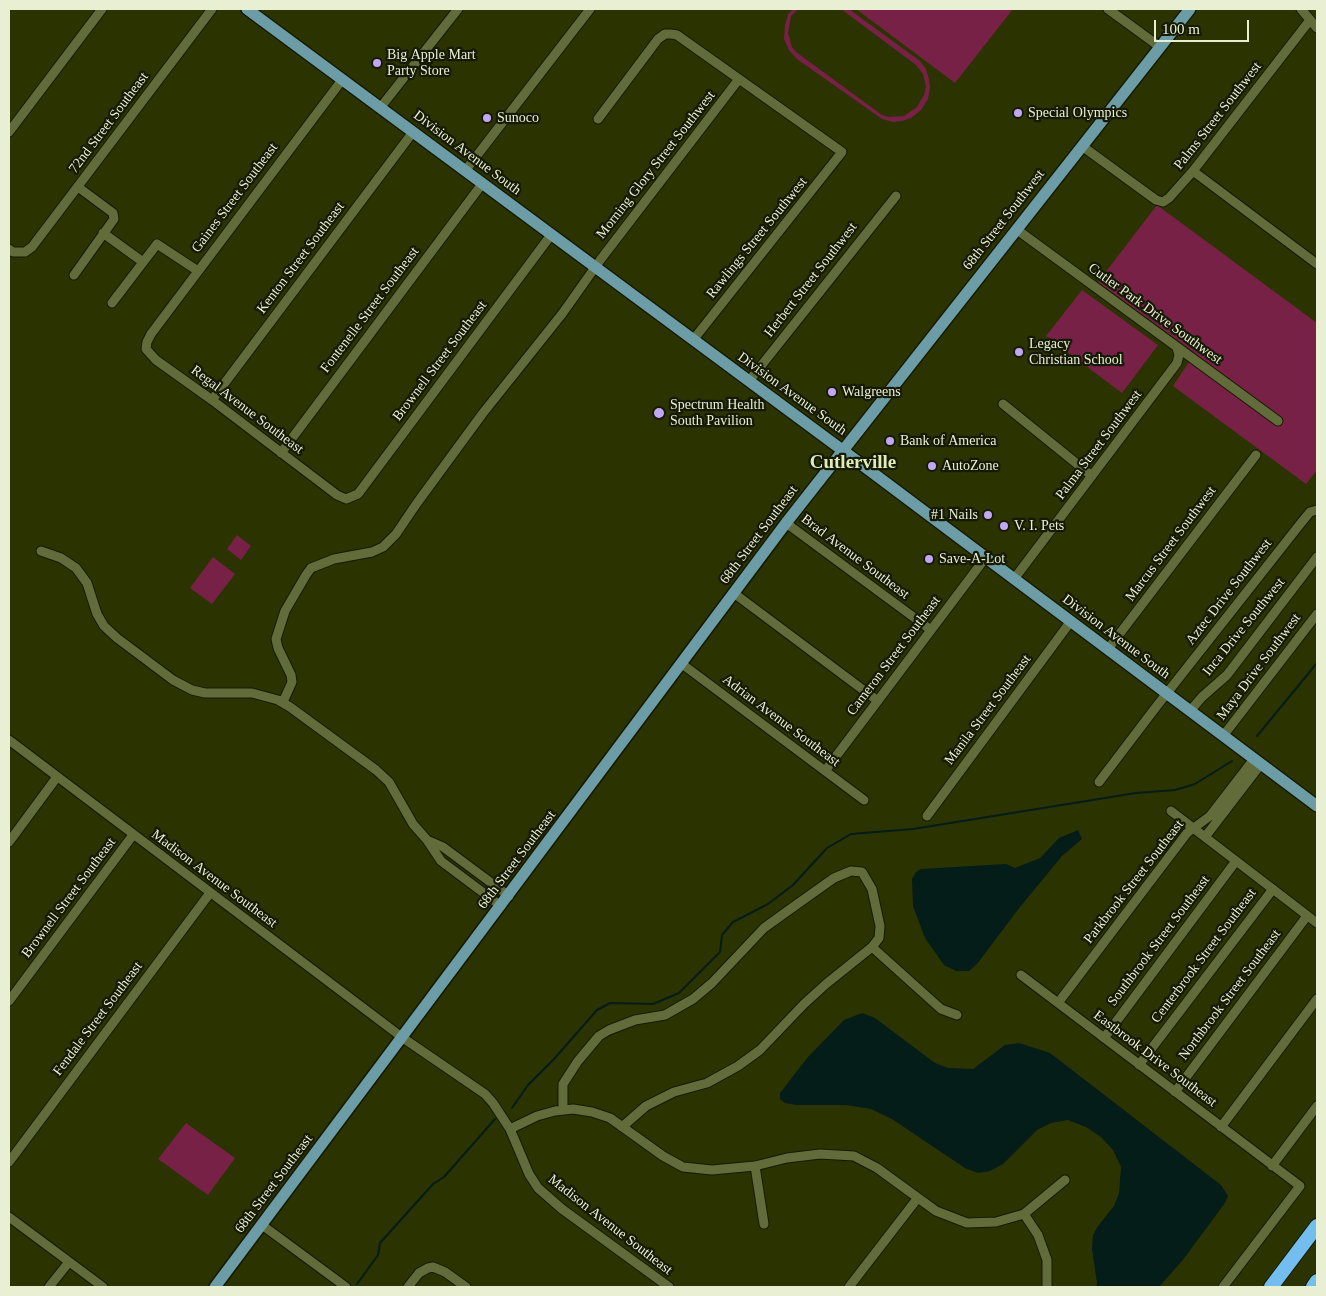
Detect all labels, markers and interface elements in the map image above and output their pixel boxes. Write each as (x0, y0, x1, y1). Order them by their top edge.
scale bar (1156, 10, 1251, 42)
text: 100 m (1162, 21, 1200, 37)
place label: Big Apple Mart Party Store (387, 47, 476, 80)
marker: Big Apple Mart Party Store (371, 57, 383, 69)
street label: Palms Street Southwest (1171, 59, 1265, 173)
street label: 72nd Street Southeast (66, 69, 152, 177)
street label: Morning Glory Street Southwest (593, 88, 719, 242)
place label: Special Olympics (1028, 105, 1127, 121)
street label: Division Avenue South (410, 107, 524, 199)
marker: Special Olympics (1012, 107, 1024, 119)
place label: Sunoco (497, 110, 539, 126)
marker: Sunoco (481, 112, 493, 124)
street label: Gaines Street Southeast (188, 140, 282, 256)
street label: 68th Street Southwest (960, 166, 1048, 274)
street label: Rawlings Street Southwest (703, 174, 811, 302)
street label: Kenton Street Southeast (254, 199, 348, 317)
street label: Herbert Street Southwest (761, 219, 861, 341)
street label: Fontenelle Street Southeast (317, 244, 423, 376)
street label: Cutler Park Drive Southwest (1085, 260, 1225, 368)
street label: Brownell Street Southeast (389, 298, 491, 424)
place label: Legacy Christian School (1029, 336, 1123, 368)
marker: Legacy Christian School (1013, 346, 1025, 358)
street label: Division Avenue South (734, 349, 850, 439)
street label: Regal Avenue Southeast (187, 362, 307, 458)
place label: Walgreens (842, 384, 901, 400)
marker: Walgreens (826, 386, 838, 398)
street label: Palma Street Southwest (1052, 387, 1146, 503)
place label: Spectrum Health South Pavilion (670, 397, 764, 430)
marker: Spectrum Health South Pavilion (652, 406, 666, 420)
place label: Bank of America (900, 433, 996, 449)
marker: Bank of America (884, 435, 896, 447)
district label: Cutlerville (810, 452, 896, 474)
place label: AutoZone (942, 458, 999, 474)
marker: AutoZone (926, 460, 938, 472)
street label: 68th Street Southeast (716, 482, 802, 588)
street label: Marcus Street Southwest (1122, 483, 1220, 605)
place label: #1 Nails (931, 507, 978, 523)
marker: #1 Nails (982, 509, 994, 521)
street label: Brad Avenue Southeast (798, 511, 912, 603)
place label: V. I. Pets (1014, 518, 1064, 534)
marker: V. I. Pets (998, 520, 1010, 532)
street label: Aztec Drive Southwest (1182, 536, 1276, 648)
place label: Save-A-Lot (939, 551, 1005, 567)
marker: Save-A-Lot (923, 553, 935, 565)
street label: Inca Drive Southwest (1199, 575, 1289, 679)
street label: Division Avenue South (1059, 591, 1173, 683)
street label: Cameron Street Southeast (844, 593, 944, 719)
street label: Maya Drive Southwest (1213, 610, 1305, 724)
street label: Manila Street Southeast (941, 652, 1035, 768)
street label: Adrian Avenue Southeast (719, 671, 843, 771)
street label: 68th Street Southeast (474, 807, 560, 913)
street label: Parkbrook Street Southeast (1080, 817, 1188, 947)
street label: Madison Avenue Southeast (148, 826, 280, 932)
street label: Brownell Street Southeast (18, 835, 120, 961)
street label: Southbrook Street Southeast (1104, 872, 1214, 1010)
street label: Centerbrook Street Southeast (1148, 885, 1260, 1027)
street label: Northbrook Street Southeast (1175, 926, 1285, 1064)
street label: Fendale Street Southeast (50, 959, 146, 1079)
street label: Eastbrook Drive Southeast (1090, 1007, 1220, 1111)
street label: 68th Street Southeast (231, 1131, 317, 1237)
street label: Madison Avenue Southeast (545, 1171, 675, 1279)

